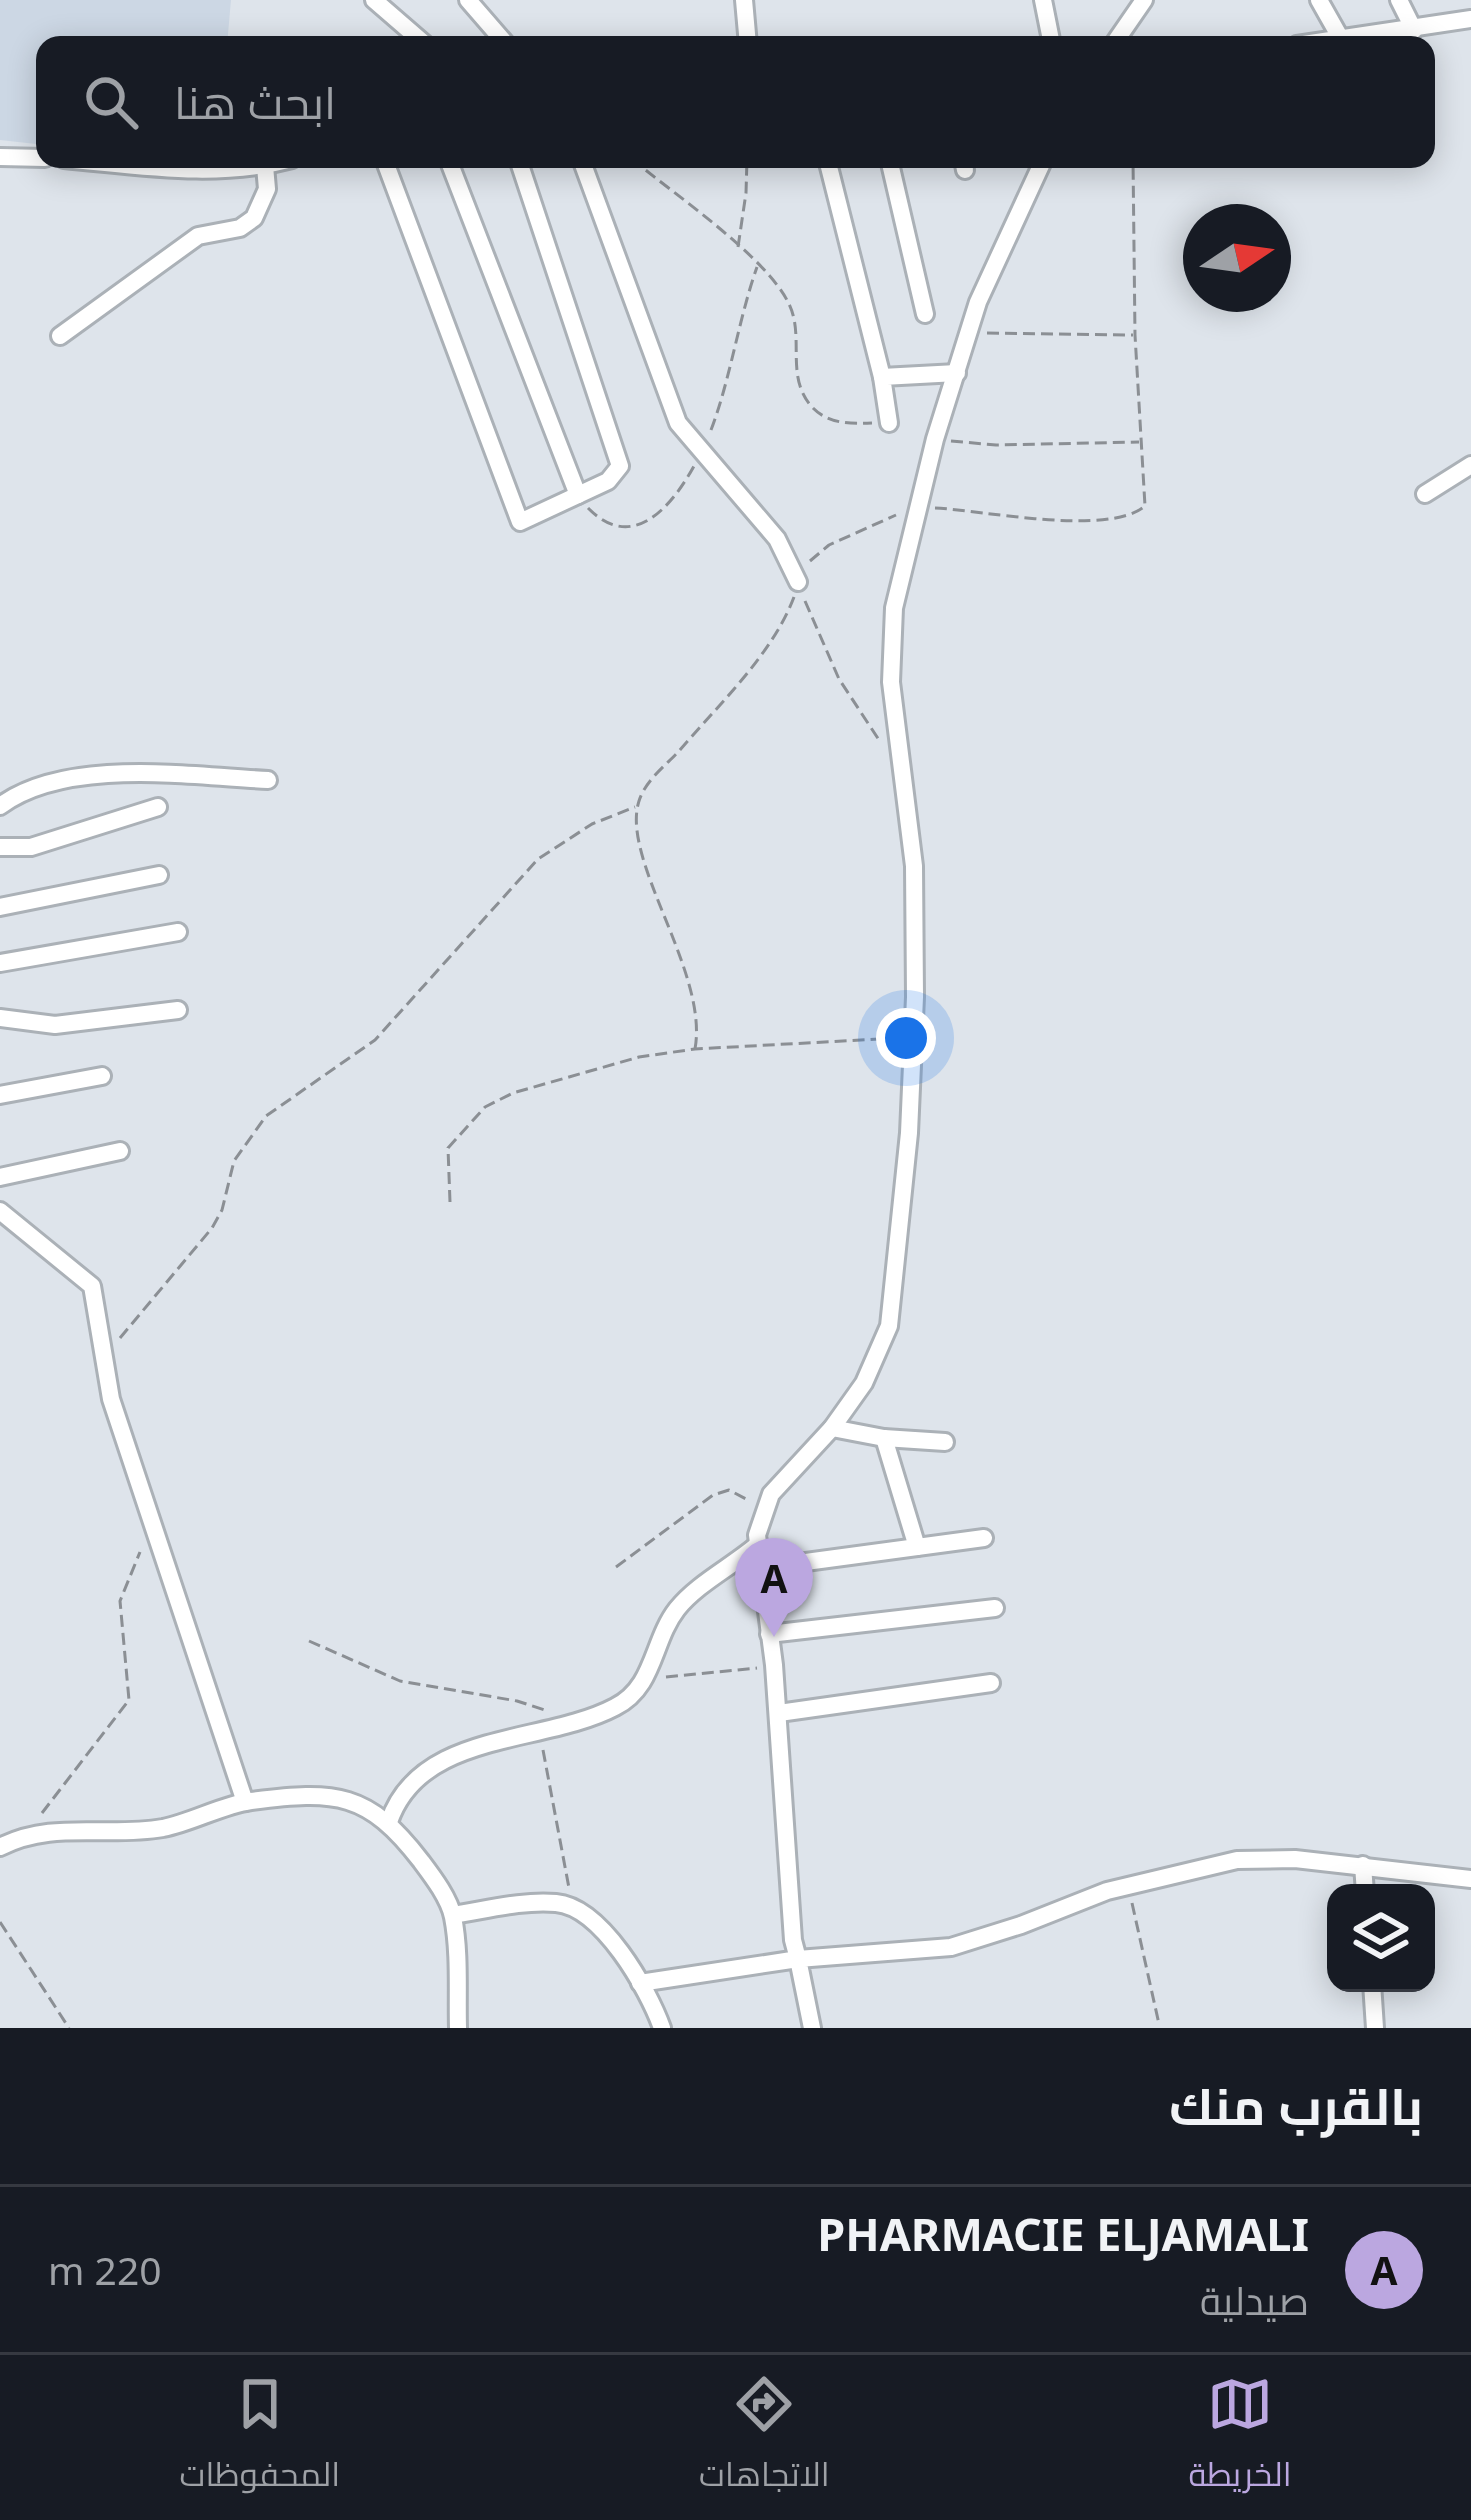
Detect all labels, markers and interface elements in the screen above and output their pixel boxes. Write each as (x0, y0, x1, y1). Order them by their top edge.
search box (36, 36, 1435, 168)
icon: search (78, 69, 144, 135)
text: ابحث هنا (174, 71, 336, 132)
north arrow (1183, 204, 1291, 312)
your location (876, 1008, 936, 1068)
pin: A (735, 1538, 813, 1637)
map controls (1327, 1884, 1435, 1992)
button: layers (1327, 1884, 1435, 1992)
text: بالقرب منك (1169, 2070, 1423, 2140)
text: PHARMACIE ELJAMALI (817, 2203, 1309, 2264)
text: 220 m (48, 2243, 162, 2296)
text: A (1371, 2243, 1398, 2296)
text: صيدلية (1200, 2273, 1309, 2326)
tab: المحفوظات (179, 2371, 340, 2505)
tab: الاتجاهات (699, 2371, 830, 2505)
tab: الخريطة (1189, 2371, 1292, 2505)

